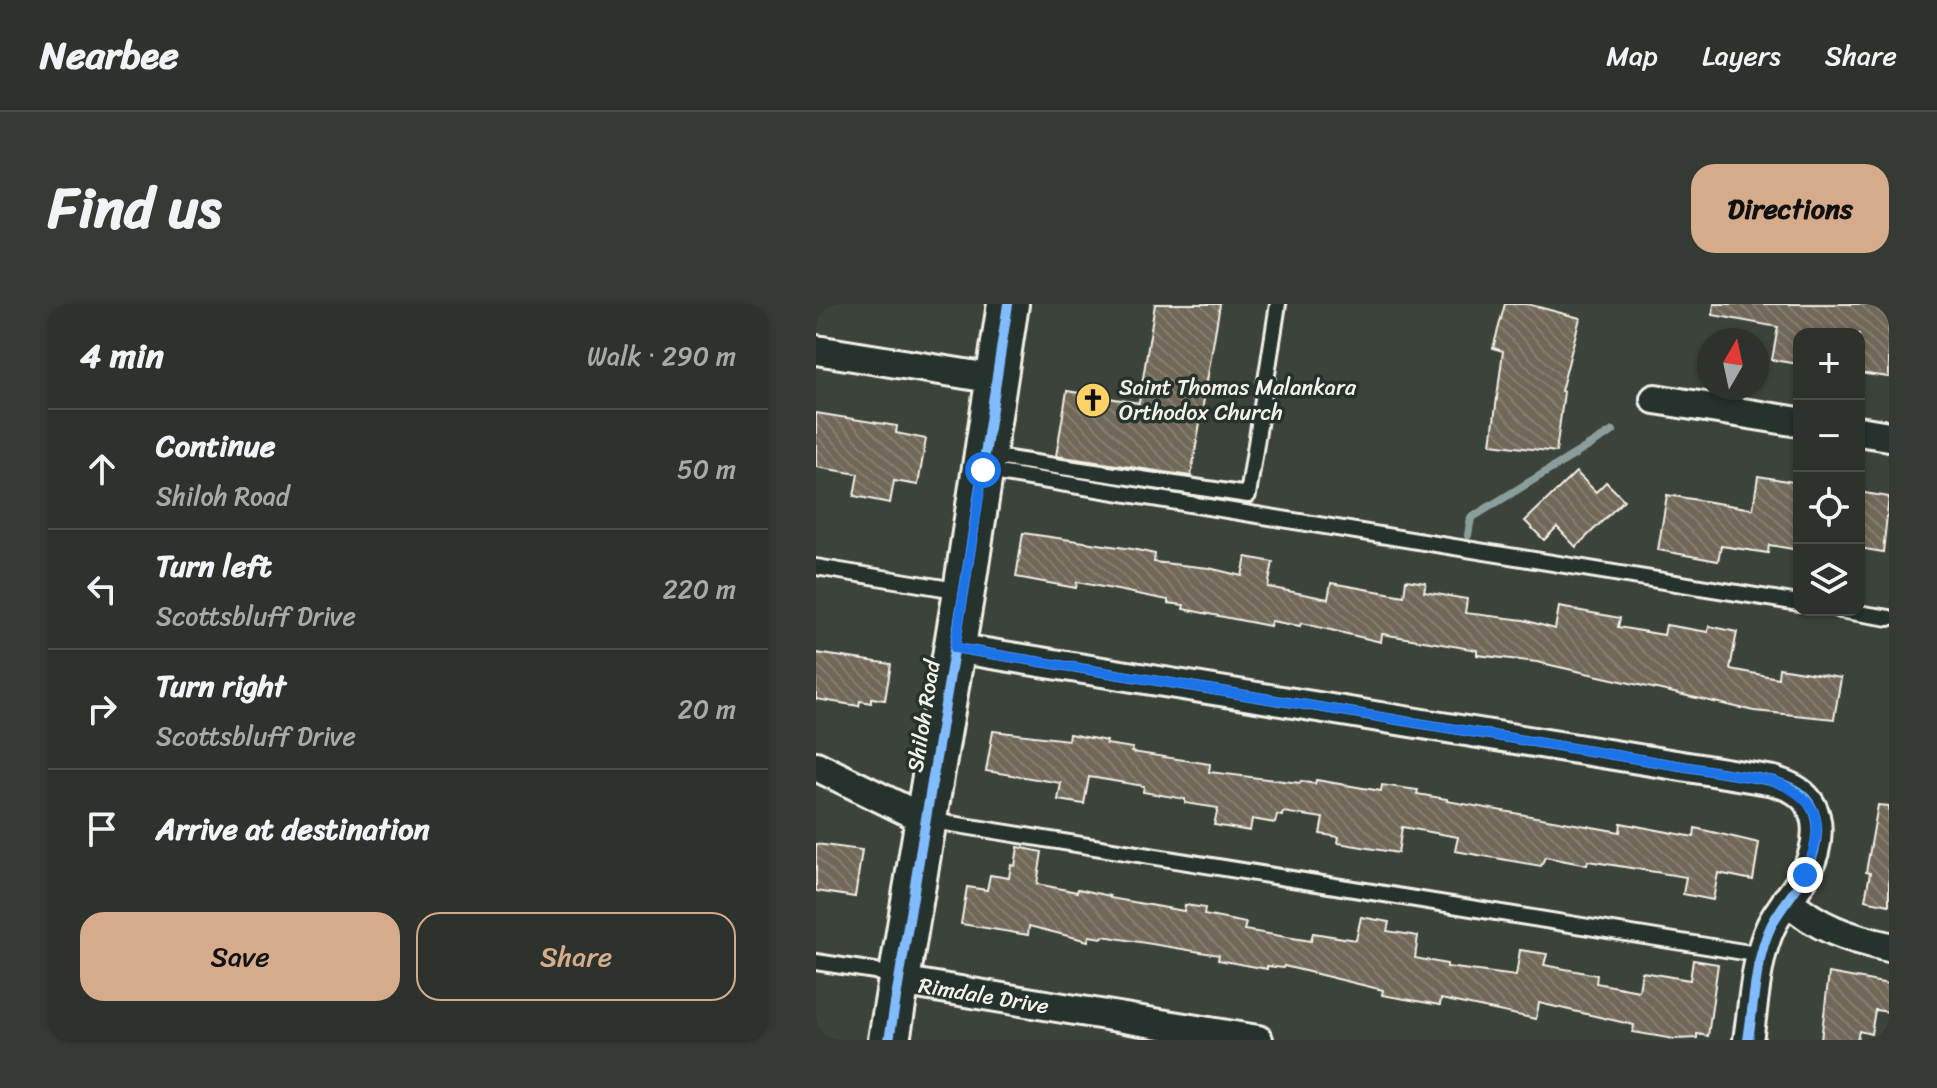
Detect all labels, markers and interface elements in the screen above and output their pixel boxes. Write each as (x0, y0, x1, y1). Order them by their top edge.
text: Nearbee (40, 22, 179, 89)
text: Map (1606, 31, 1658, 80)
text: Layers (1702, 31, 1781, 80)
text: Share (1825, 31, 1897, 80)
text: Find us (48, 159, 221, 258)
button: Directions (1691, 164, 1889, 253)
text: 4 min (80, 326, 164, 386)
north arrow (1697, 328, 1769, 400)
map controls (1793, 328, 1865, 616)
button: + (1793, 328, 1865, 400)
text: Walk · 290 m (587, 333, 736, 379)
place label: Saint Thomas Malankara Orthodox Church (1119, 368, 1357, 432)
church icon: Saint Thomas Malankara Orthodox Church (1074, 381, 1112, 419)
button: − (1793, 400, 1865, 472)
text: Continue (156, 419, 275, 473)
text: 50 m (677, 446, 736, 492)
icon: ahead (80, 447, 124, 491)
route start (965, 452, 1001, 488)
button: locate (1793, 472, 1865, 544)
text: Shiloh Road (156, 473, 290, 519)
text: Turn left (156, 539, 272, 593)
button: layers (1793, 544, 1865, 616)
text: 220 m (663, 566, 736, 612)
icon: left (80, 567, 124, 611)
text: Scottsbluff Drive (156, 593, 356, 639)
street label: Shiloh Road (895, 656, 952, 775)
text: Turn right (156, 659, 286, 713)
text: 20 m (678, 686, 736, 732)
icon: right (80, 687, 124, 731)
text: Scottsbluff Drive (156, 713, 356, 759)
text: Arrive at destination (156, 802, 430, 856)
icon: arrive (80, 807, 124, 851)
route end (1787, 857, 1823, 893)
button: Save (80, 912, 400, 1001)
button: Share (416, 912, 736, 1001)
street label: Rimdale Drive (916, 966, 1052, 1025)

